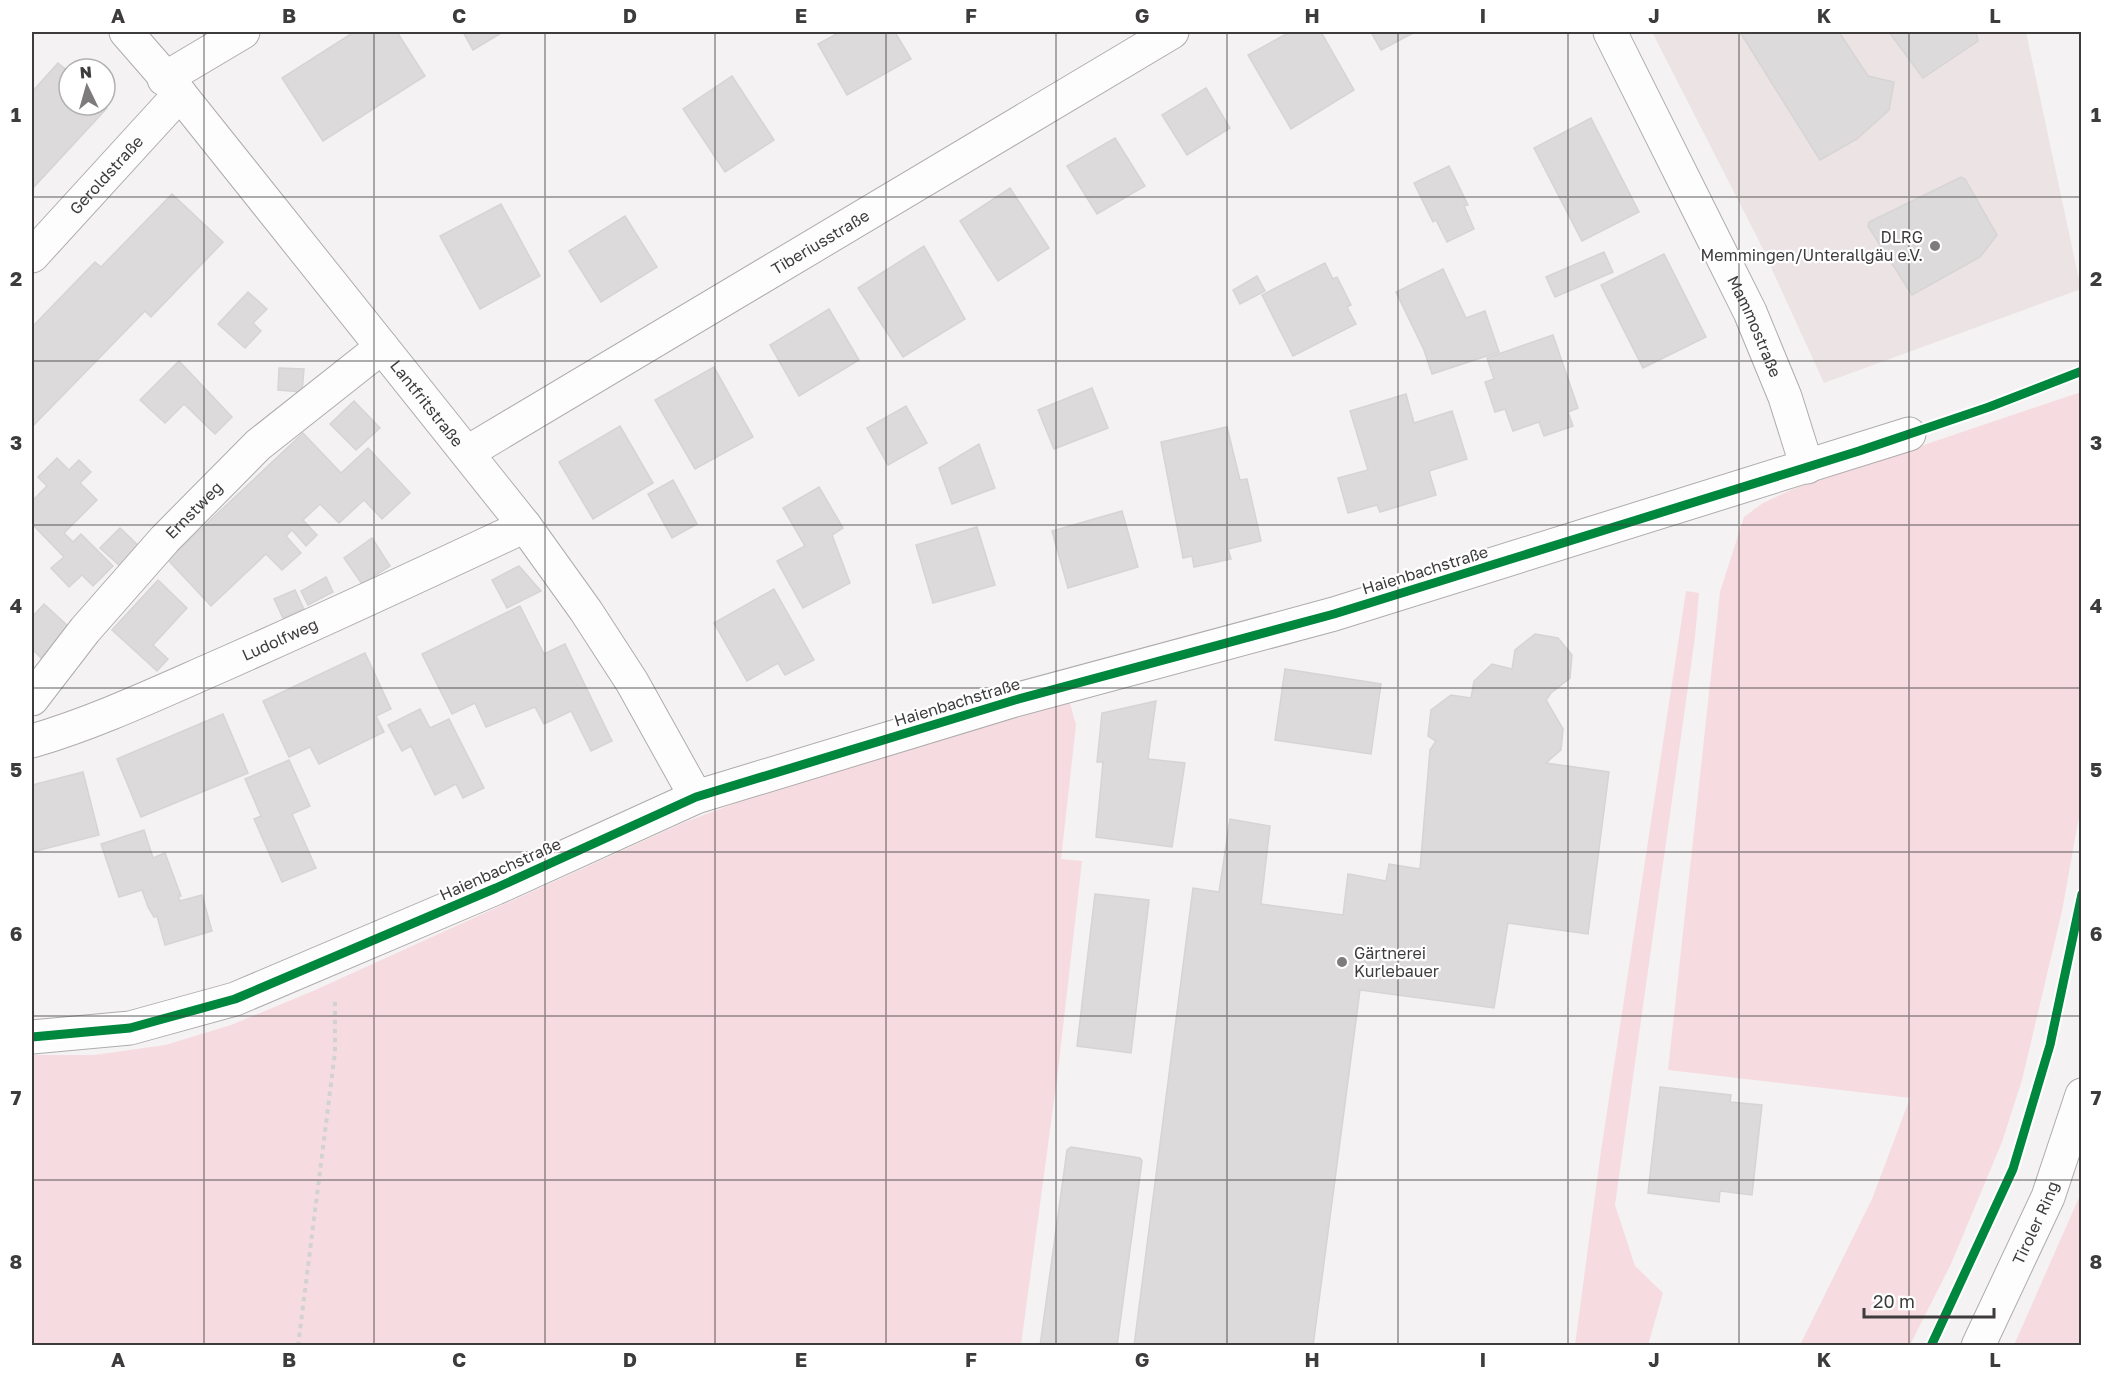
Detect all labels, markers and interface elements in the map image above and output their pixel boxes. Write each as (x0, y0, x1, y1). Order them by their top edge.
text: A (111, 3, 125, 27)
text: B (282, 3, 296, 27)
text: C (452, 3, 466, 27)
text: D (623, 3, 637, 27)
text: E (795, 3, 807, 27)
text: F (965, 3, 977, 27)
text: G (1135, 3, 1149, 27)
text: H (1304, 3, 1320, 27)
text: I (1480, 3, 1486, 27)
text: J (1648, 3, 1660, 27)
text: K (1817, 3, 1832, 27)
text: L (1989, 3, 2001, 27)
north arrow (57, 57, 117, 117)
text: N (79, 62, 93, 83)
text: 1 (11, 102, 21, 126)
text: 1 (2091, 102, 2101, 126)
street label: Geroldstraße (65, 131, 147, 218)
street label: Tiberiusstraße (767, 205, 873, 279)
place label: DLRG Memmingen/Unterallgäu e.V. (1700, 227, 1923, 265)
marker: DLRG Memmingen/Unterallgäu e.V. (1928, 239, 1942, 253)
text: 2 (10, 266, 22, 290)
text: 2 (2090, 266, 2102, 290)
street label: Mammostraße (1723, 272, 1786, 380)
street label: Lantfritstraße (386, 356, 468, 451)
text: 3 (10, 430, 22, 454)
text: 3 (2090, 430, 2102, 454)
street label: Ernstweg (161, 477, 226, 543)
street label: Haienbachstraße (1360, 541, 1490, 599)
text: 4 (10, 593, 22, 617)
text: 4 (2090, 593, 2102, 617)
street label: Ludolfweg (239, 613, 321, 665)
street label: Haienbachstraße (892, 673, 1022, 731)
text: 5 (10, 757, 22, 781)
text: 5 (2090, 757, 2102, 781)
street label: Haienbachstraße (436, 833, 564, 905)
text: 6 (10, 921, 22, 945)
text: 6 (2090, 921, 2102, 945)
place label: Gärtnerei Kurlebauer (1354, 943, 1439, 981)
marker: Gärtnerei Kurlebauer (1335, 955, 1349, 969)
text: 7 (11, 1085, 22, 1109)
text: 7 (2091, 1085, 2102, 1109)
street label: Tiroler Ring (2008, 1179, 2063, 1268)
text: 8 (10, 1249, 22, 1273)
text: 8 (2090, 1249, 2102, 1273)
scale bar (1864, 1281, 1994, 1319)
text: 20 m (1873, 1290, 1915, 1312)
text: A (111, 1347, 125, 1371)
text: B (282, 1347, 296, 1371)
text: C (452, 1347, 466, 1371)
text: D (623, 1347, 637, 1371)
text: E (795, 1347, 807, 1371)
text: F (965, 1347, 977, 1371)
text: G (1135, 1347, 1149, 1371)
text: H (1304, 1347, 1320, 1371)
text: I (1480, 1347, 1486, 1371)
text: J (1648, 1347, 1660, 1371)
text: K (1817, 1347, 1832, 1371)
text: L (1989, 1347, 2001, 1371)

